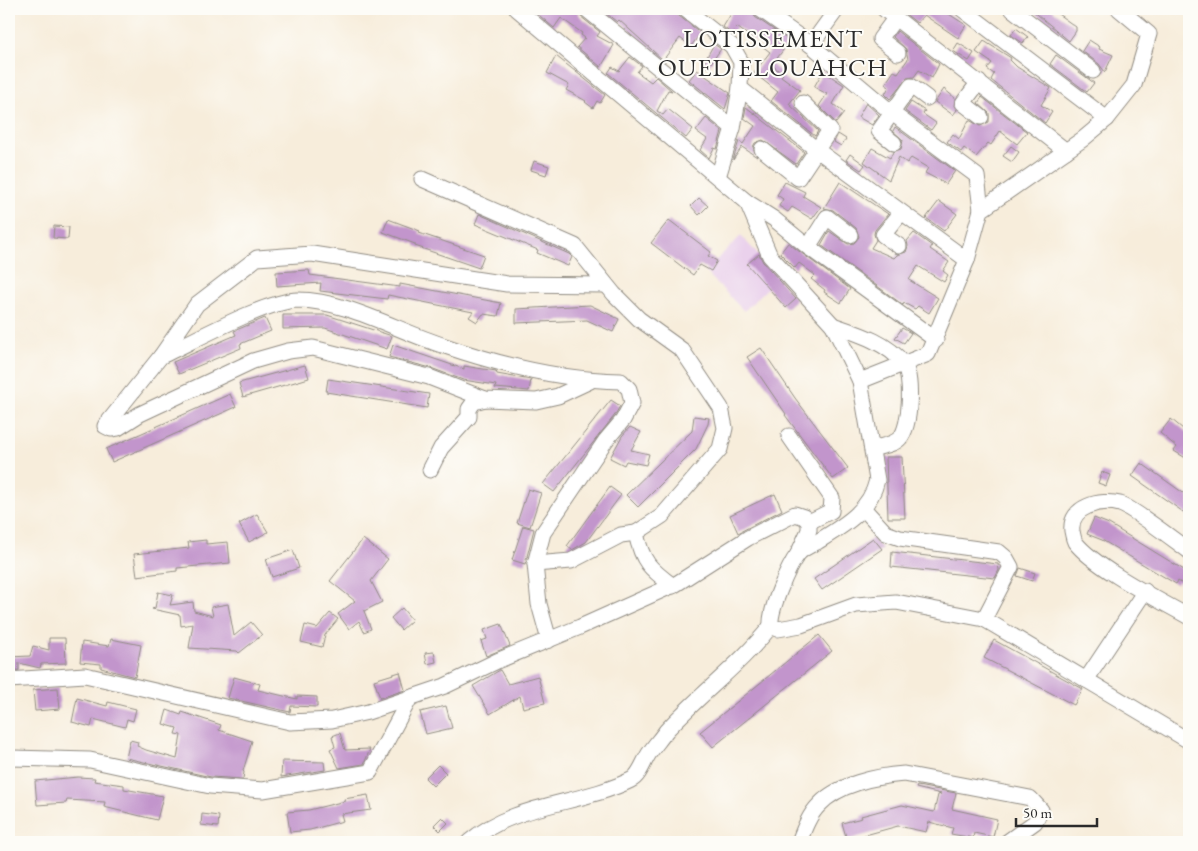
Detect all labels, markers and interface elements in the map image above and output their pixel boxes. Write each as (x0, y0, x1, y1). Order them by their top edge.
district label: LOTISSEMENT OUED ELOUAHCH (658, 22, 888, 83)
scale bar (1016, 796, 1097, 828)
text: 50 m (1023, 803, 1052, 822)

